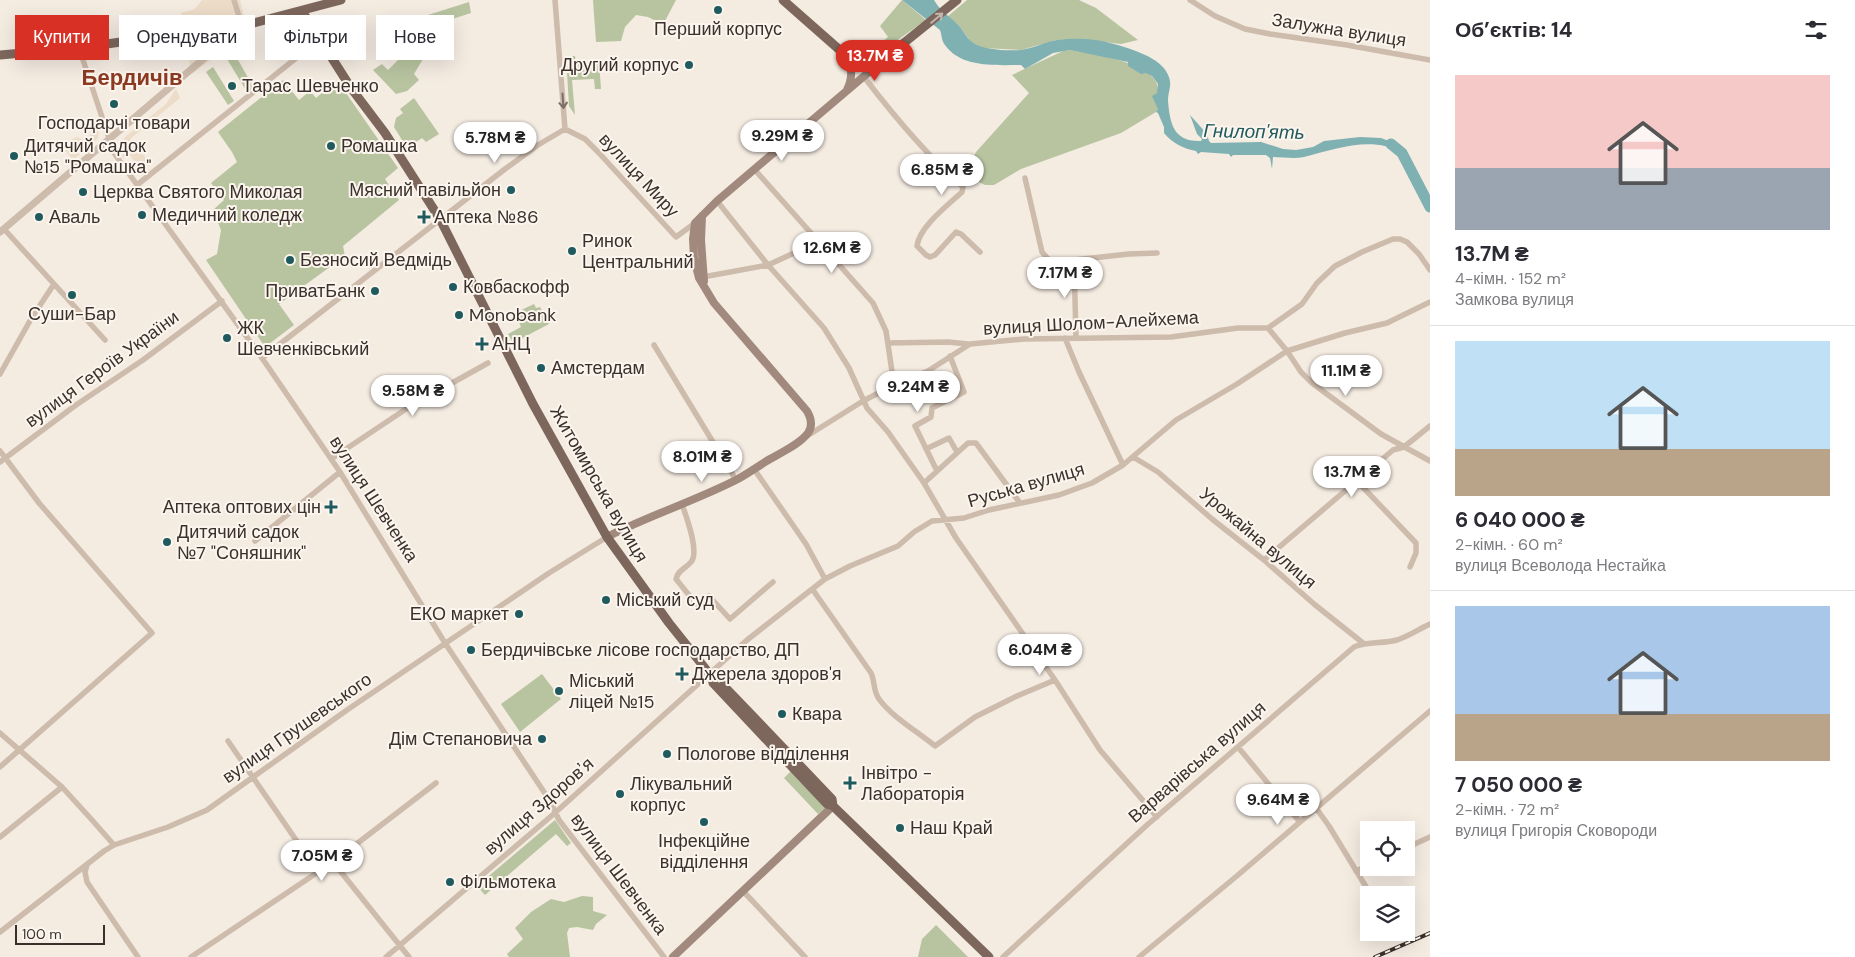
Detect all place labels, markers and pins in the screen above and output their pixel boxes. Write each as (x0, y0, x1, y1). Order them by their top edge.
marker: Перший корпус (712, 4, 724, 16)
place label: Перший корпус (654, 17, 782, 41)
pin: 13.7M ₴ (829, 39, 921, 82)
place label: Другий корпус (561, 53, 679, 77)
marker: Другий корпус (683, 59, 695, 71)
place label: Тарас Шевченко (242, 74, 379, 98)
marker: Тарас Шевченко (226, 80, 238, 92)
marker: Господарчі товари (108, 98, 120, 110)
place label: Господарчі товари (38, 111, 190, 135)
pin: 9.29M ₴ (736, 120, 828, 162)
pin: 5.78M ₴ (449, 121, 541, 164)
place label: Дитячий садок №15 "Ромашка" (24, 134, 152, 179)
place label: Ромашка (341, 134, 418, 158)
marker: Ромашка (325, 140, 337, 152)
marker: Дитячий садок №15 "Ромашка" (8, 150, 20, 162)
pin: 6.85M ₴ (896, 154, 988, 196)
place label: Мясний павільйон (349, 178, 501, 202)
place label: Церква Святого Миколая (93, 180, 303, 204)
marker: Мясний павільйон (505, 184, 517, 196)
marker: Церква Святого Миколая (77, 186, 89, 198)
place label: Медичний коледж (152, 203, 302, 227)
place label: Аваль (49, 205, 100, 229)
place label: Аптека №86 (434, 205, 538, 229)
marker: Медичний коледж (136, 209, 148, 221)
marker: Аваль (33, 211, 45, 223)
marker: Аптека №86 (418, 211, 430, 223)
place label: Ринок Центральний (582, 229, 693, 274)
pin: 12.6M ₴ (786, 232, 878, 274)
marker: Ринок Центральний (566, 245, 578, 257)
place label: Безносий Ведмідь (300, 248, 452, 272)
marker: Безносий Ведмідь (284, 254, 296, 266)
pin: 7.17M ₴ (1019, 256, 1111, 299)
place label: Ковбаскофф (463, 275, 570, 299)
place label: ПриватБанк (265, 279, 365, 303)
marker: Ковбаскофф (447, 281, 459, 293)
marker: ПриватБанк (369, 285, 381, 297)
marker: Суши-Бар (66, 289, 78, 301)
place label: Суши-Бар (28, 302, 116, 326)
place label: Monobank (469, 303, 556, 327)
marker: Monobank (453, 309, 465, 321)
place label: ЖК Шевченківський (237, 316, 369, 361)
marker: ЖК Шевченківський (221, 332, 233, 344)
place label: АНЦ (492, 332, 530, 356)
marker: АНЦ (476, 338, 488, 350)
pin: 11.1M ₴ (1300, 354, 1392, 397)
place label: Амстердам (551, 356, 645, 380)
marker: Амстердам (535, 362, 547, 374)
pin: 9.24M ₴ (872, 370, 964, 413)
pin: 9.58M ₴ (367, 374, 459, 417)
pin: 8.01M ₴ (656, 440, 748, 483)
pin: 13.7M ₴ (1306, 456, 1398, 498)
place label: Аптека оптових цін (163, 495, 321, 519)
marker: Аптека оптових цін (325, 501, 337, 513)
place label: Дитячий садок №7 "Соняшник" (177, 520, 306, 565)
marker: Дитячий садок №7 "Соняшник" (161, 536, 173, 548)
place label: Міський суд (616, 588, 715, 612)
marker: Міський суд (600, 594, 612, 606)
place label: ЕКО маркет (410, 602, 509, 626)
marker: ЕКО маркет (513, 608, 525, 620)
pin: 6.04M ₴ (994, 634, 1086, 676)
place label: Бердичівське лісове господарство, ДП (481, 638, 800, 662)
marker: Бердичівське лісове господарство, ДП (465, 644, 477, 656)
place label: Джерела здоров'я (692, 662, 842, 686)
marker: Джерела здоров'я (676, 668, 688, 680)
place label: Міський ліцей №15 (569, 669, 654, 714)
marker: Міський ліцей №15 (553, 685, 565, 697)
place label: Квара (792, 702, 843, 726)
marker: Квара (776, 708, 788, 720)
place label: Дім Степановича (389, 727, 533, 751)
marker: Дім Степановича (536, 733, 548, 745)
place label: Пологове відділення (677, 742, 849, 766)
marker: Пологове відділення (661, 748, 673, 760)
place label: Інвітро - Лабораторія (861, 761, 965, 806)
place label: Лікувальний корпус (630, 772, 732, 817)
marker: Інвітро - Лабораторія (843, 776, 857, 790)
pin: 9.64M ₴ (1232, 784, 1324, 826)
marker: Лікувальний корпус (614, 788, 626, 800)
marker: Інфекційне відділення (698, 816, 710, 828)
place label: Наш Край (910, 816, 993, 840)
marker: Наш Край (894, 822, 906, 834)
place label: Інфекційне відділення (658, 829, 750, 874)
pin: 7.05M ₴ (276, 840, 368, 882)
place label: Фільмотека (460, 870, 557, 894)
marker: Фільмотека (444, 876, 456, 888)

